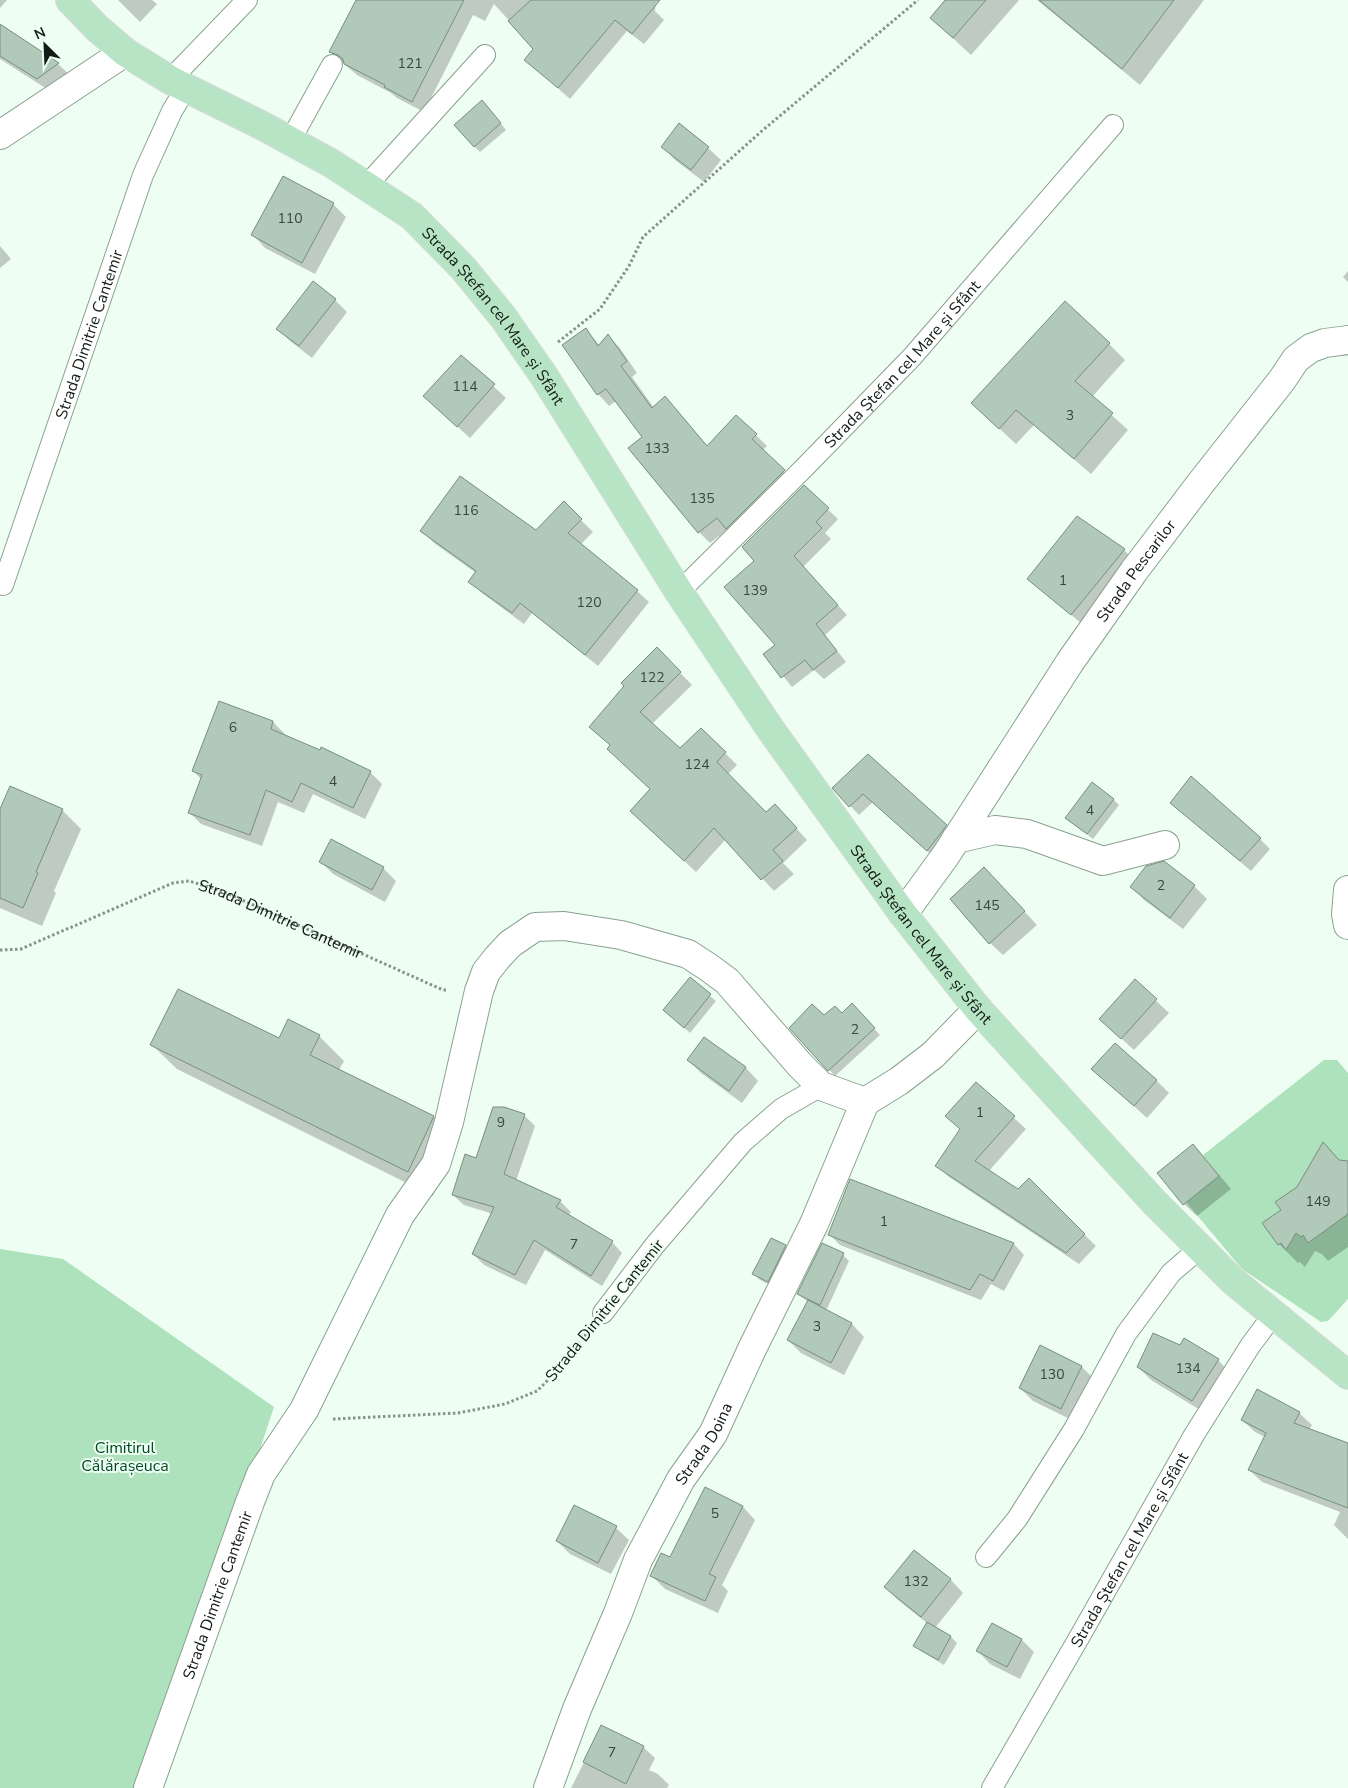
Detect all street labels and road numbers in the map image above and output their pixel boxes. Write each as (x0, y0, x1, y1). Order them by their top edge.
street label: Strada Ștefan cel Mare și Sfânt (416, 222, 570, 410)
street label: Strada Dimitrie Cantemir (50, 247, 129, 422)
street label: Strada Ștefan cel Mare și Sfânt (819, 276, 986, 453)
street label: Strada Pescarilor (1091, 515, 1181, 627)
street label: Strada Ștefan cel Mare și Sfânt (845, 840, 997, 1030)
street label: Strada Dimitrie Cantemir (195, 874, 366, 965)
street label: Strada Dimitrie Cantemir (540, 1235, 669, 1386)
street label: Strada Doina (670, 1399, 738, 1490)
street label: Strada Ștefan cel Mare și Sfânt (1066, 1448, 1194, 1652)
street label: Strada Dimitrie Cantemir (178, 1508, 258, 1683)

